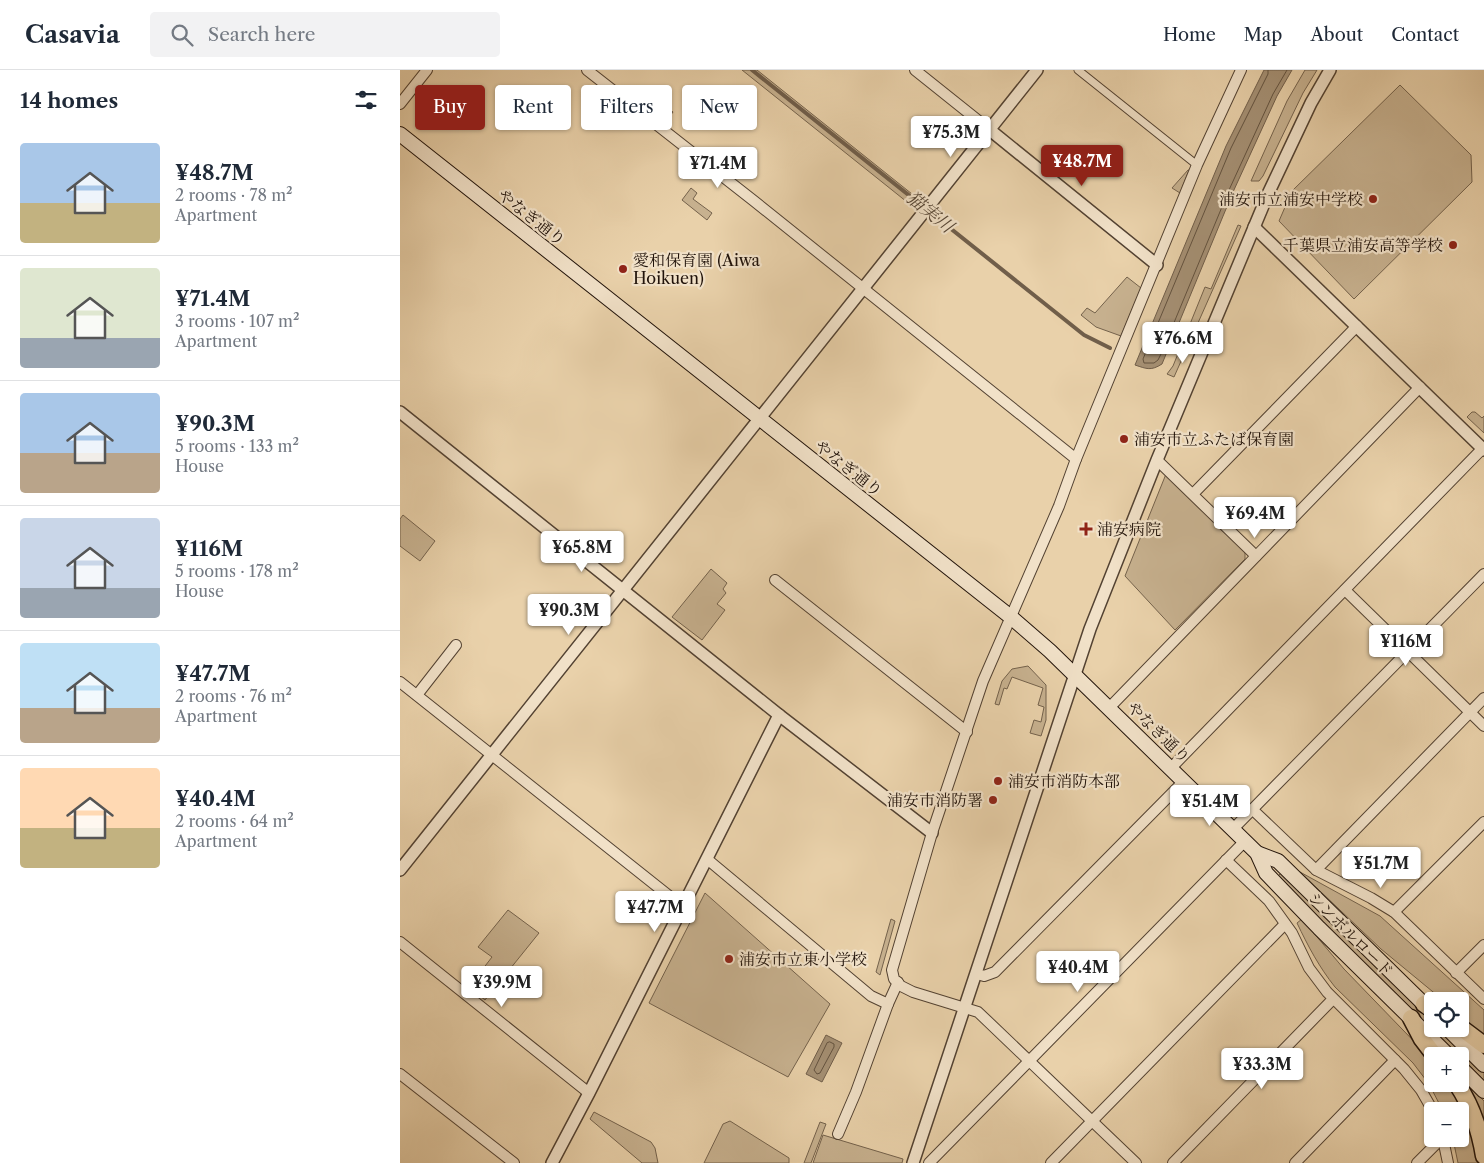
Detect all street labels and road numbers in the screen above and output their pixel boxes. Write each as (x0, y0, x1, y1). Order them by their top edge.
street label: やなぎ通り (494, 184, 570, 250)
street label: やなぎ通り (811, 435, 887, 501)
street label: やなぎ通り (1123, 697, 1195, 767)
street label: シンボルロード (1304, 887, 1398, 981)

